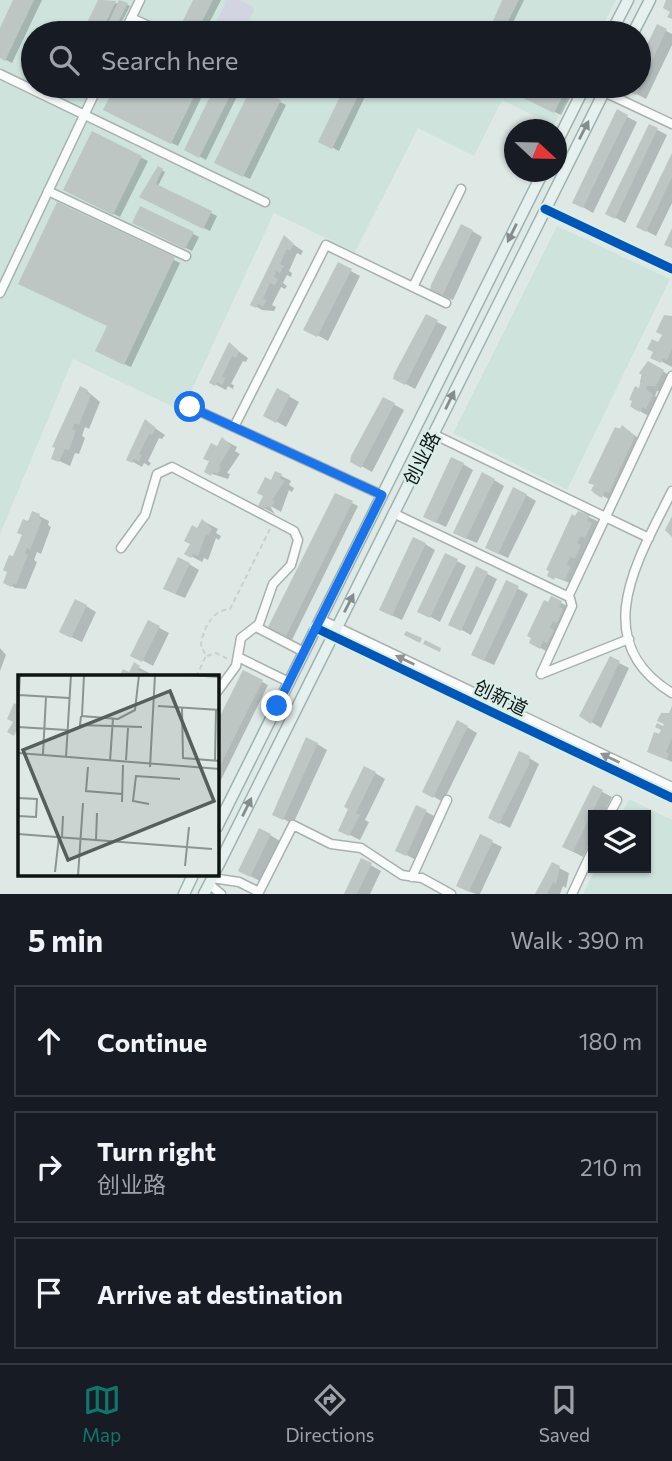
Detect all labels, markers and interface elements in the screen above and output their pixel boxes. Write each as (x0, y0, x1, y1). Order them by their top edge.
search box (21, 21, 651, 98)
icon: search (45, 41, 83, 79)
text: Search here (101, 44, 239, 75)
north arrow (504, 119, 567, 182)
one-way arrow (579, 120, 590, 140)
one-way arrow (507, 223, 518, 243)
one-way arrow (445, 390, 456, 410)
route start (174, 391, 205, 422)
street label: 创业路 (398, 427, 444, 489)
one-way arrow (343, 593, 354, 613)
one-way arrow (395, 654, 415, 666)
street label: 创新道 (470, 674, 532, 720)
inset map (18, 675, 219, 876)
route end (261, 690, 292, 721)
one-way arrow (600, 752, 620, 764)
one-way arrow (242, 797, 253, 817)
map controls (588, 810, 651, 873)
button: layers (588, 810, 651, 873)
text: 5 min (28, 921, 103, 958)
text: Walk · 390 m (511, 926, 644, 954)
icon: ahead (30, 1022, 68, 1060)
text: Continue (97, 1026, 207, 1057)
text: 180 m (579, 1027, 642, 1055)
text: Turn right (97, 1135, 216, 1166)
icon: right (30, 1148, 68, 1186)
text: 210 m (580, 1153, 642, 1181)
text: 创业路 (97, 1170, 166, 1198)
icon: arrive (30, 1274, 68, 1312)
text: Arrive at destination (97, 1278, 343, 1309)
tab: Map (82, 1381, 121, 1446)
tab: Directions (285, 1381, 375, 1446)
tab: Saved (539, 1381, 590, 1446)

